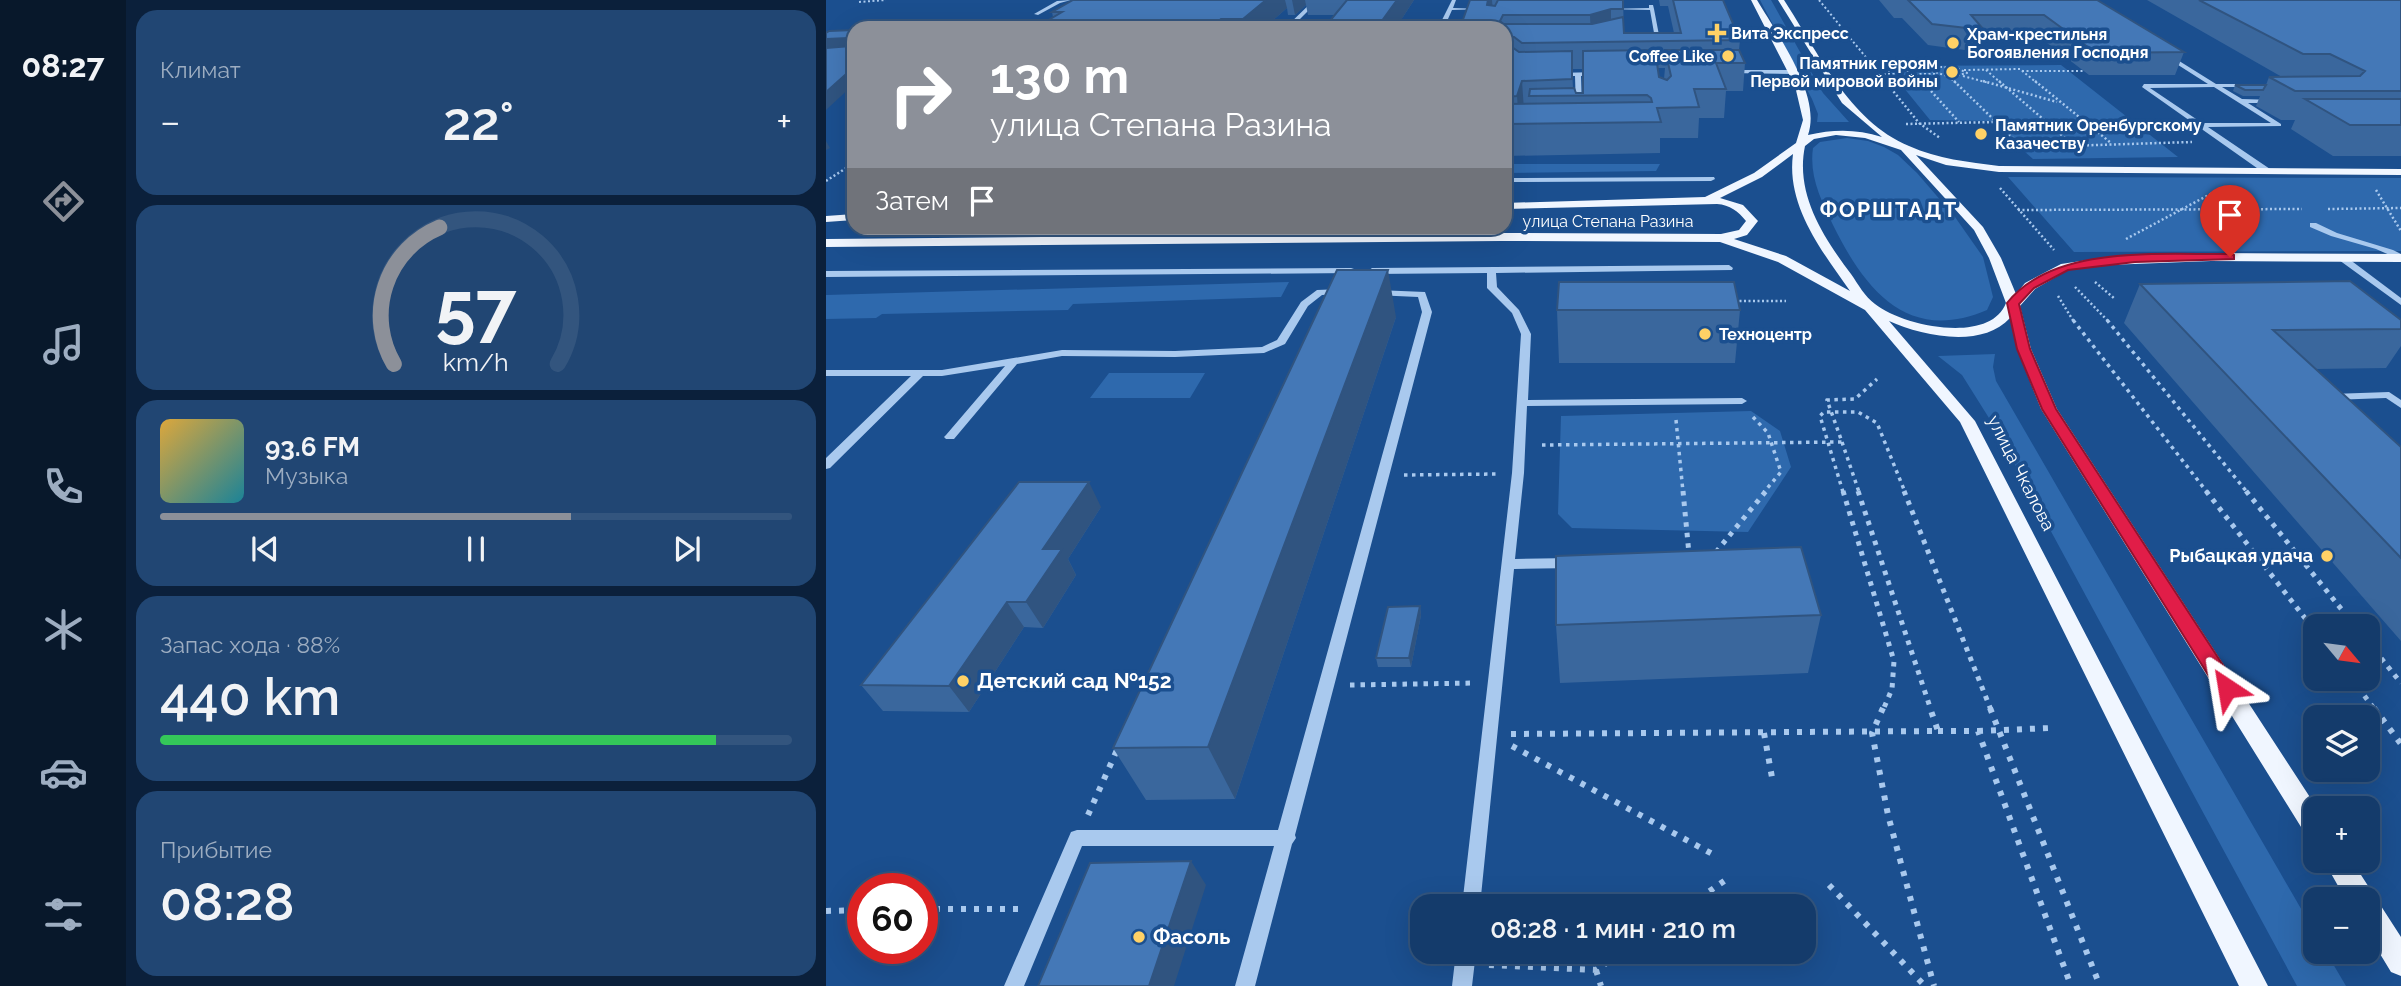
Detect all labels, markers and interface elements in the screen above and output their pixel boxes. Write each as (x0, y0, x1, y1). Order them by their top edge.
place label: Вита Экспресс (1731, 24, 1849, 43)
marker: Вита Экспресс (1709, 25, 1725, 41)
place label: Храм-крестильня Богоявления Господня (1966, 25, 2149, 62)
marker: Храм-крестильня Богоявления Господня (1945, 35, 1961, 51)
text: 08:27 (22, 47, 104, 84)
text: 130 m (990, 47, 1129, 104)
place label: Coffee Like (1629, 47, 1714, 66)
marker: Coffee Like (1720, 48, 1736, 64)
icon: right (875, 49, 966, 140)
place label: Памятник героям Первой мировой войны (1750, 54, 1938, 91)
text: Климат (160, 56, 241, 83)
marker: Памятник героям Первой мировой войны (1944, 64, 1960, 80)
text: 22° (443, 91, 514, 152)
text: − (160, 99, 180, 144)
text: + (776, 99, 792, 144)
text: улица Степана Разина (990, 106, 1332, 143)
place label: Памятник Оренбургскому Казачеству (1995, 116, 2202, 153)
marker: Памятник Оренбургскому Казачеству (1973, 126, 1989, 142)
icon: directions (39, 177, 88, 226)
icon: arrive (963, 182, 1001, 220)
pin (2200, 185, 2260, 257)
text: Затем (875, 186, 949, 216)
icon: arrive (2211, 196, 2249, 234)
district label: ФОРШТАДТ (1820, 197, 1958, 222)
street label: улица Степана Разина (1523, 212, 1693, 231)
text: 57 (435, 266, 517, 351)
icon: music (39, 320, 88, 369)
place label: Техноцентр (1719, 325, 1812, 344)
marker: Техноцентр (1697, 326, 1713, 342)
text: km/h (443, 347, 509, 377)
street label: улица Чкалова (1983, 412, 2060, 534)
text: 93.6 FM (265, 432, 360, 462)
icon: phone (39, 462, 88, 511)
text: Музыка (265, 462, 348, 489)
icon: previous (246, 530, 284, 568)
icon: pause (457, 530, 495, 568)
icon: next (668, 530, 706, 568)
place label: Рыбацкая удача (2169, 545, 2313, 566)
marker: Рыбацкая удача (2319, 548, 2335, 564)
icon: climate (39, 605, 88, 654)
north arrow (2303, 614, 2380, 691)
map controls (2303, 614, 2380, 964)
text: Запас хода · 88% (160, 631, 340, 658)
position arrow (2190, 651, 2264, 725)
text: 440 km (160, 666, 340, 727)
place label: Детский сад №152 (977, 668, 1172, 693)
marker: Детский сад №152 (955, 673, 971, 689)
button: layers (2303, 705, 2380, 782)
icon: car (39, 748, 88, 797)
button: + (2303, 796, 2380, 873)
text: Прибытие (160, 836, 272, 863)
text: 08:28 (160, 871, 295, 932)
speed limit sign: 60 (847, 873, 938, 964)
button: − (2303, 887, 2380, 964)
icon: filters (39, 890, 88, 939)
text: 08:28 · 1 мин · 210 m (1490, 914, 1736, 944)
place label: Фасоль (1153, 924, 1230, 949)
marker: Фасоль (1131, 929, 1147, 945)

